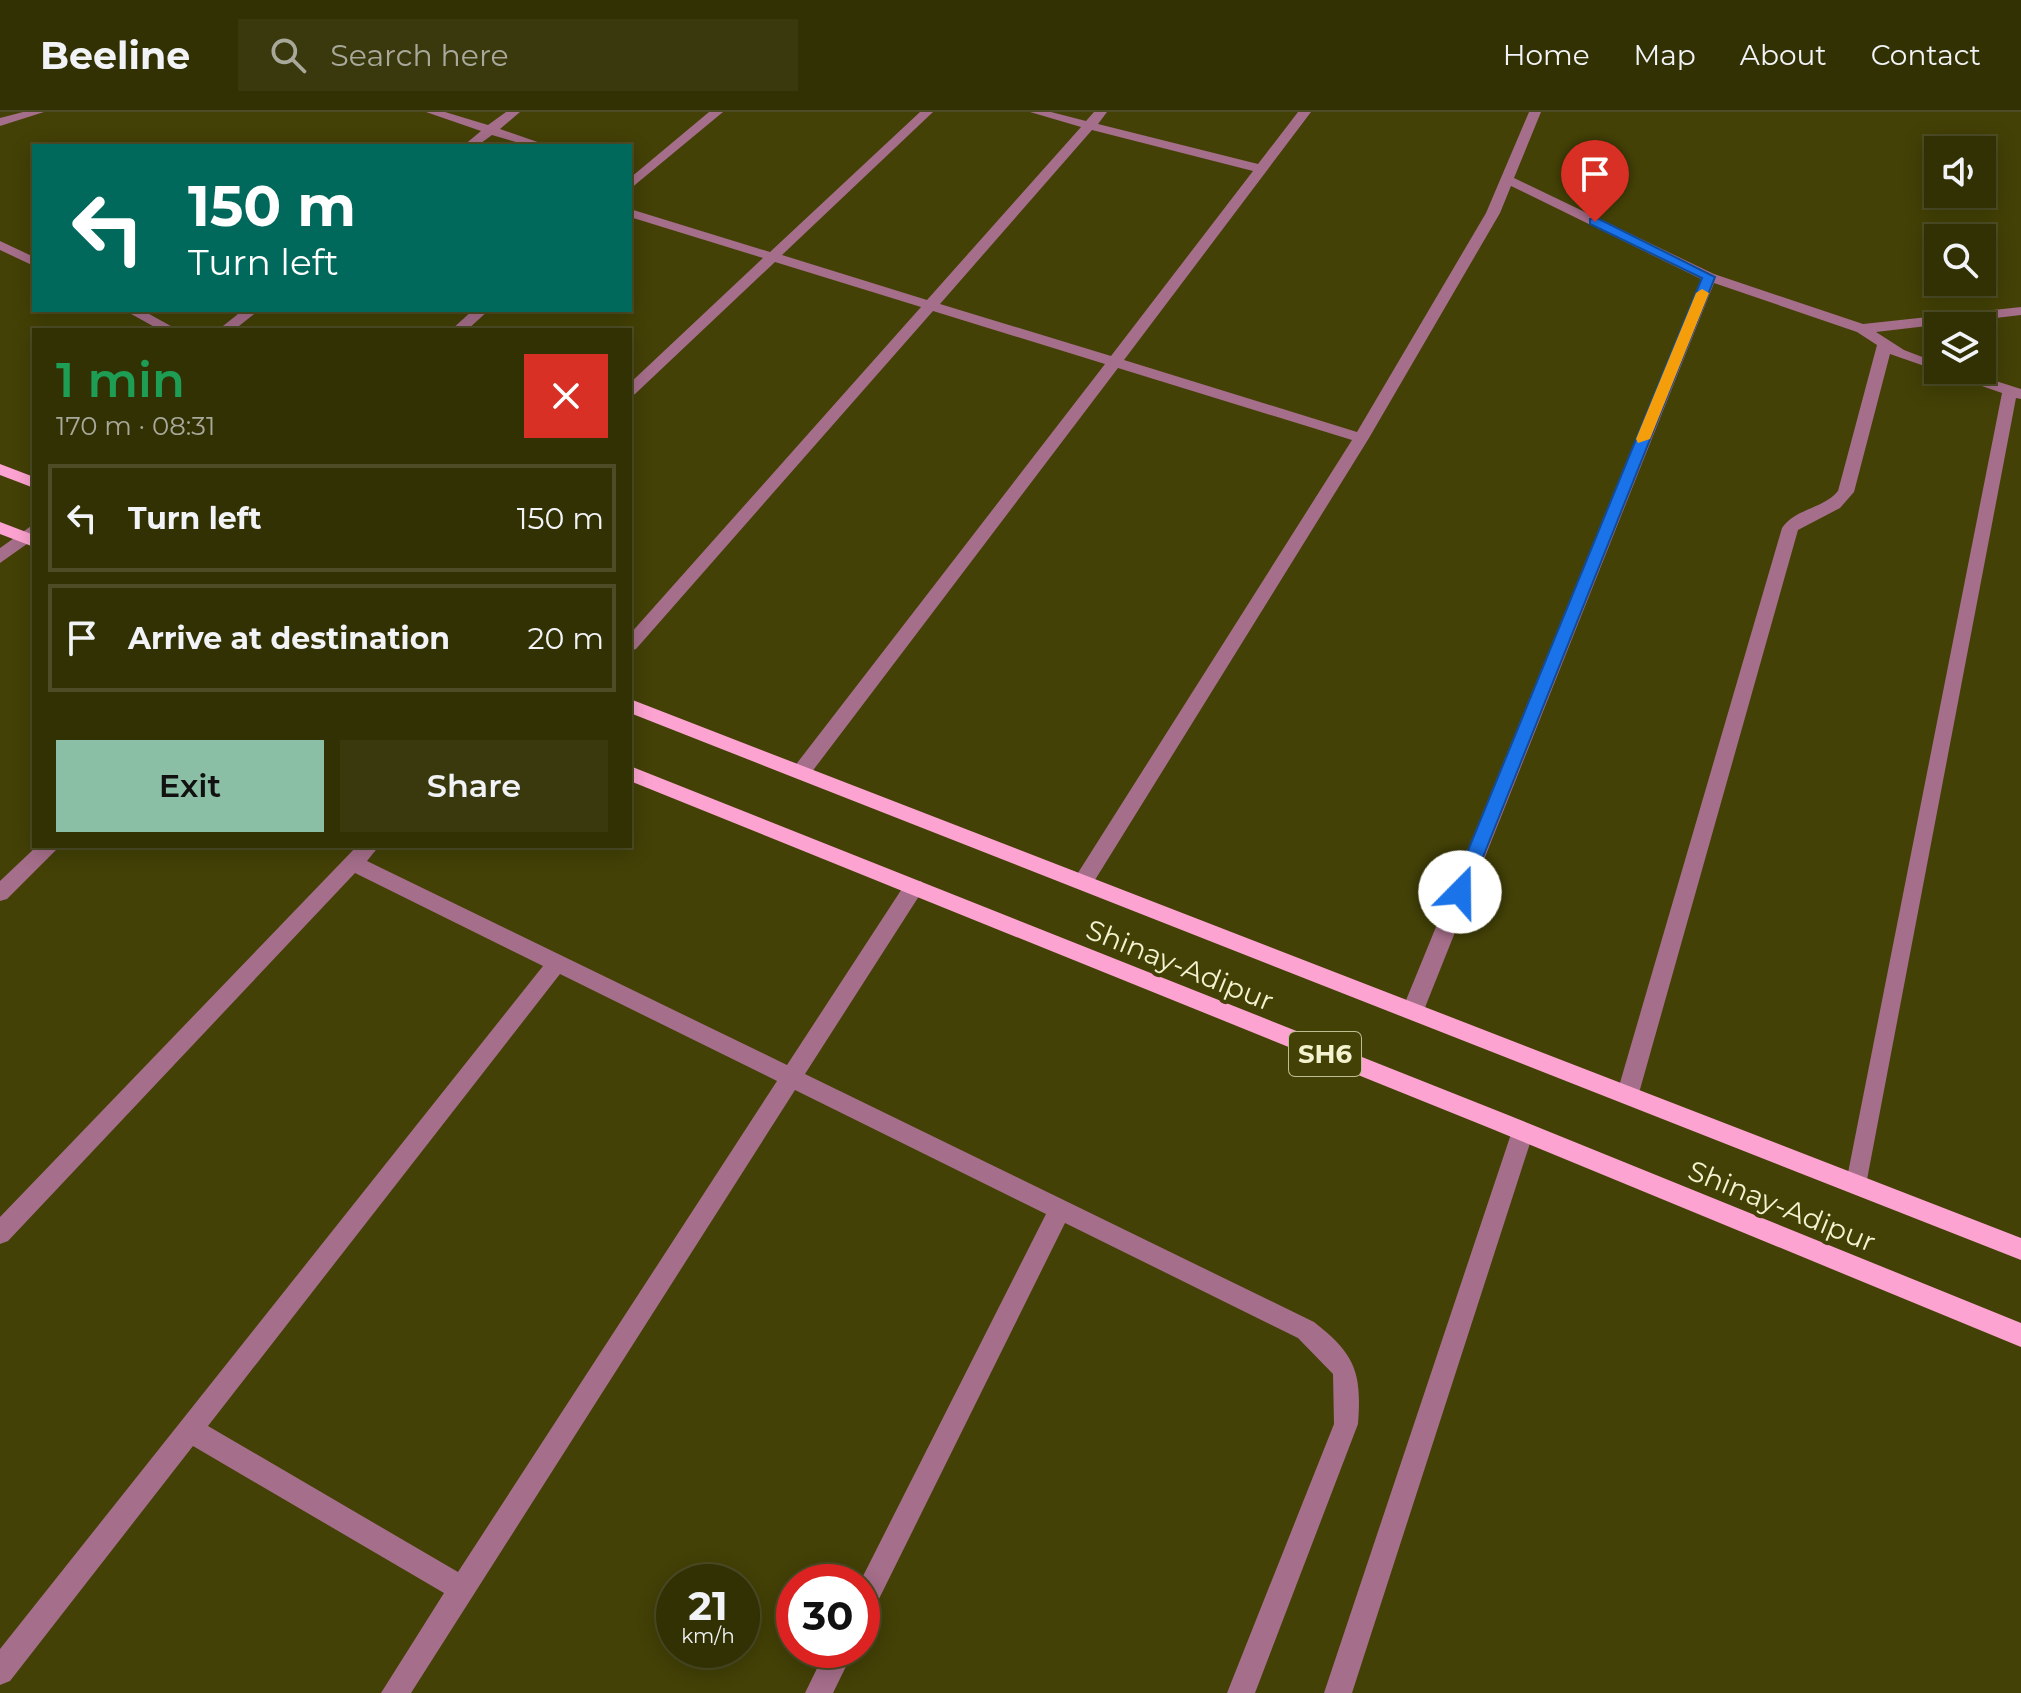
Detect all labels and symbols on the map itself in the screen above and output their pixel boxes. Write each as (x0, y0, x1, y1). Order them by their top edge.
pin (1561, 140, 1629, 222)
position arrow (1418, 850, 1502, 934)
street label: Shinay-Adipur (1081, 912, 1279, 1018)
road number: SH6 (1289, 1032, 1361, 1076)
street label: Shinay-Adipur (1683, 1153, 1881, 1259)
speed limit sign: 30 (776, 1564, 880, 1668)

